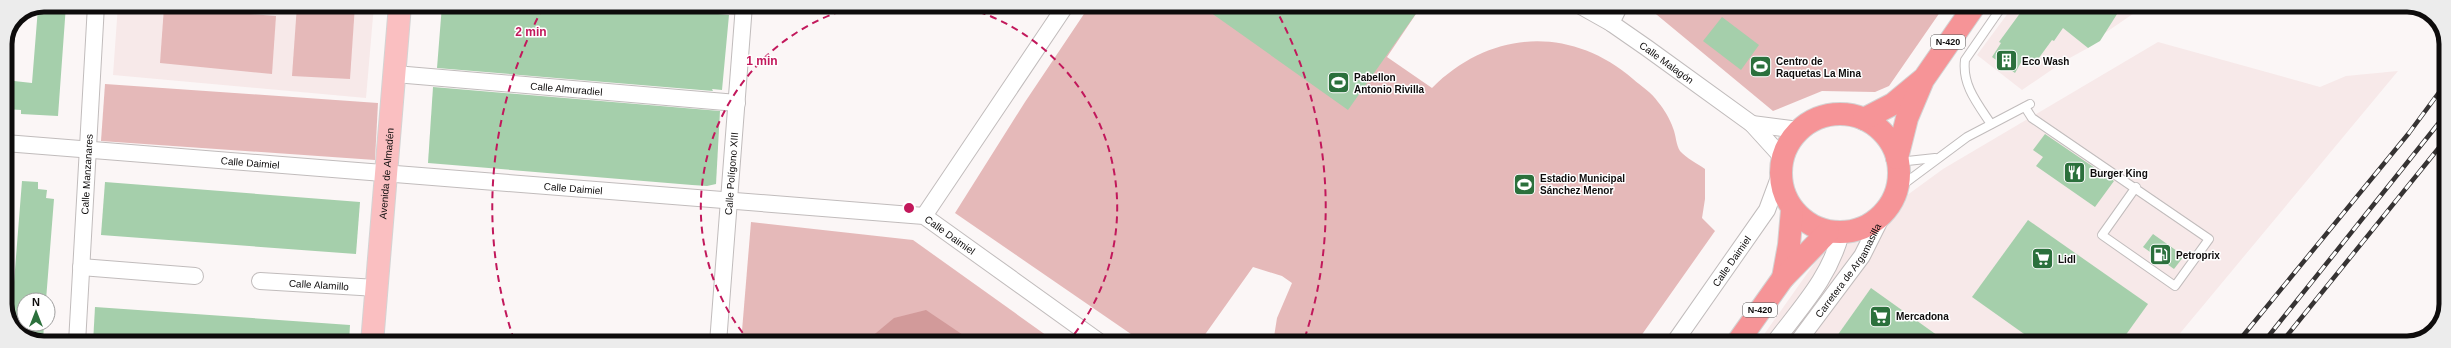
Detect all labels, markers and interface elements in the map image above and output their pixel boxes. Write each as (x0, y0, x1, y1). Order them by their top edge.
text: 2 min (515, 25, 547, 39)
road number: N-420 (1931, 35, 1965, 49)
street label: Calle Malagón (1638, 39, 1696, 86)
building icon: Eco Wash (1994, 48, 2020, 74)
text: 1 min (746, 54, 778, 68)
sports icon: Centro de Raquetas La Mina (1748, 54, 1774, 80)
place label: Centro de Raquetas La Mina (1776, 56, 1861, 79)
place label: Eco Wash (2022, 56, 2069, 67)
sports icon: Pabellon Antonio Rivilla (1326, 70, 1352, 96)
place label: Pabellon Antonio Rivilla (1354, 72, 1424, 95)
street label: Calle Almuradiel (530, 80, 603, 97)
street label: Avenida de Almadén (377, 127, 395, 220)
street label: Calle Polígono XIII (722, 132, 740, 215)
street label: Calle Manzanares (79, 134, 94, 215)
street label: Calle Daimiel (220, 155, 280, 170)
restaurant icon: Burger King (2062, 160, 2088, 186)
place label: Burger King (2090, 168, 2148, 179)
sports icon: Estadio Municipal Sánchez Menor (1512, 171, 1538, 197)
place label: Estadio Municipal Sánchez Menor (1540, 173, 1625, 196)
street label: Calle Daimiel (543, 180, 603, 196)
centre of rings (902, 201, 916, 215)
street label: Calle Daimiel (923, 213, 977, 256)
street label: Carretera de Argamasilla (1813, 221, 1883, 319)
street label: Calle Daimiel (1710, 234, 1753, 288)
fuel station icon: Petroprix (2148, 242, 2174, 268)
supermarket icon: Lidl (2029, 246, 2055, 272)
place label: Petroprix (2176, 250, 2220, 261)
place label: Lidl (2058, 254, 2076, 265)
street label: Calle Alamillo (289, 277, 350, 292)
north arrow (16, 292, 56, 332)
text: N (32, 296, 40, 308)
road number: N-420 (1743, 303, 1777, 317)
supermarket icon: Mercadona (1867, 303, 1893, 329)
place label: Mercadona (1896, 311, 1949, 322)

